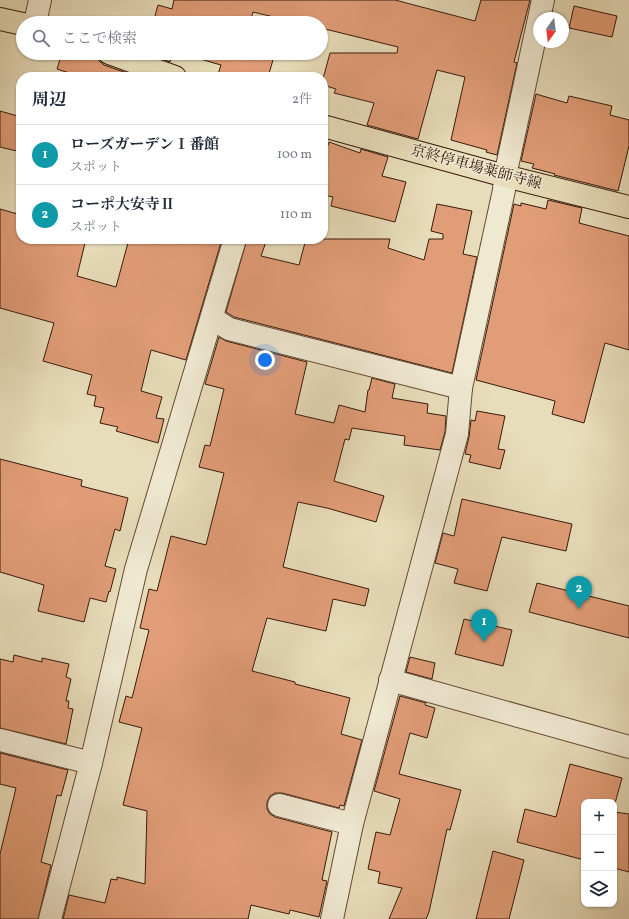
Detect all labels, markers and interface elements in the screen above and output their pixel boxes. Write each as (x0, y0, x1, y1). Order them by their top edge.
north arrow (533, 12, 569, 48)
search box (16, 16, 328, 60)
icon: search (30, 27, 52, 49)
text: ここで検索 (62, 29, 137, 50)
text: 周辺 (32, 89, 66, 112)
text: 2件 (292, 91, 312, 109)
text: ローズガーデンⅠ番館 (70, 135, 219, 156)
street label: 京終停車場薬師寺線 (408, 140, 544, 196)
text: 1 (42, 146, 48, 164)
text: 100 m (277, 146, 312, 164)
text: スポット (70, 159, 122, 177)
text: コーポ大安寺Ⅱ (70, 195, 175, 216)
text: 2 (42, 206, 48, 224)
text: 110 m (280, 206, 312, 224)
text: スポット (70, 219, 122, 237)
your location (255, 350, 275, 370)
pin: 2 (566, 576, 592, 609)
pin: 1 (471, 609, 497, 642)
map controls (581, 799, 617, 907)
button: + (581, 799, 617, 835)
button: − (581, 835, 617, 871)
button: layers (581, 871, 617, 907)

